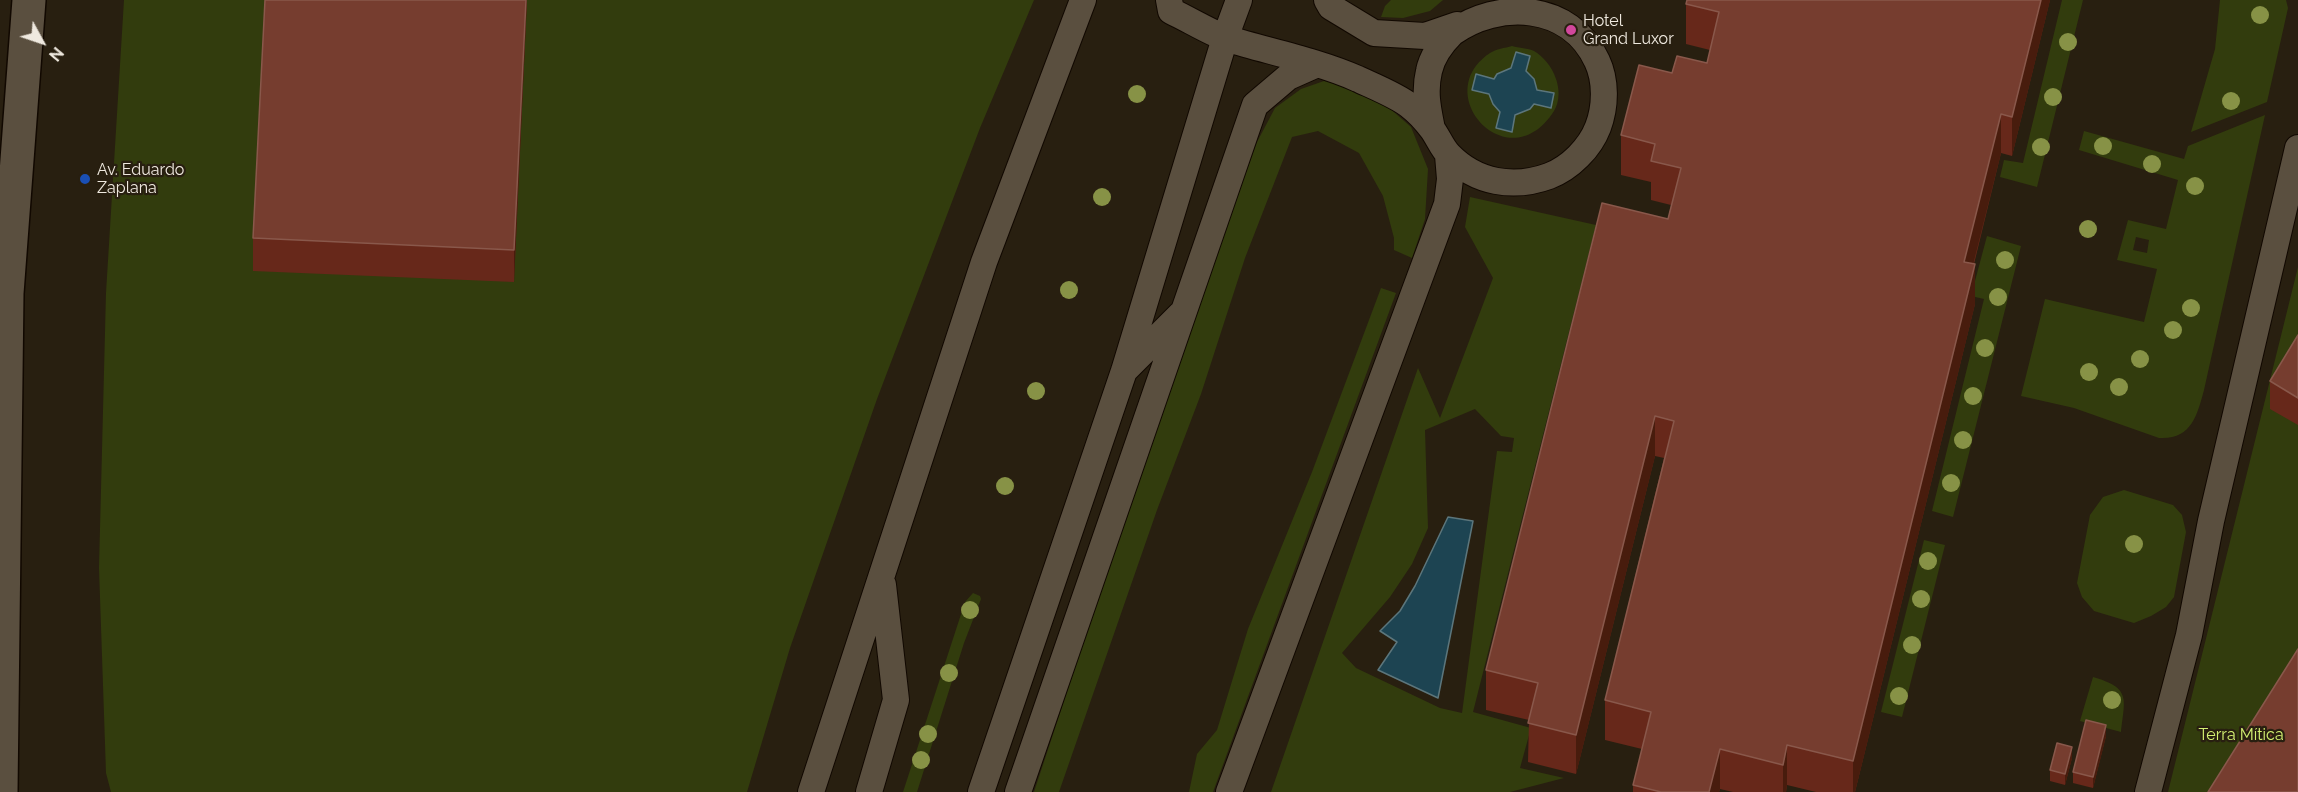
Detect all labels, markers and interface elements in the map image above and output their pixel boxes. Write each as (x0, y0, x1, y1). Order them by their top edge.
place label: Hotel Grand Luxor (1583, 11, 1674, 49)
north arrow (12, 12, 72, 72)
marker: Hotel Grand Luxor (1564, 23, 1578, 37)
text: N (45, 43, 67, 65)
place label: Av. Eduardo Zaplana (97, 160, 184, 198)
marker: Av. Eduardo Zaplana (78, 172, 92, 186)
park label: Terra Mítica (2198, 725, 2284, 745)

